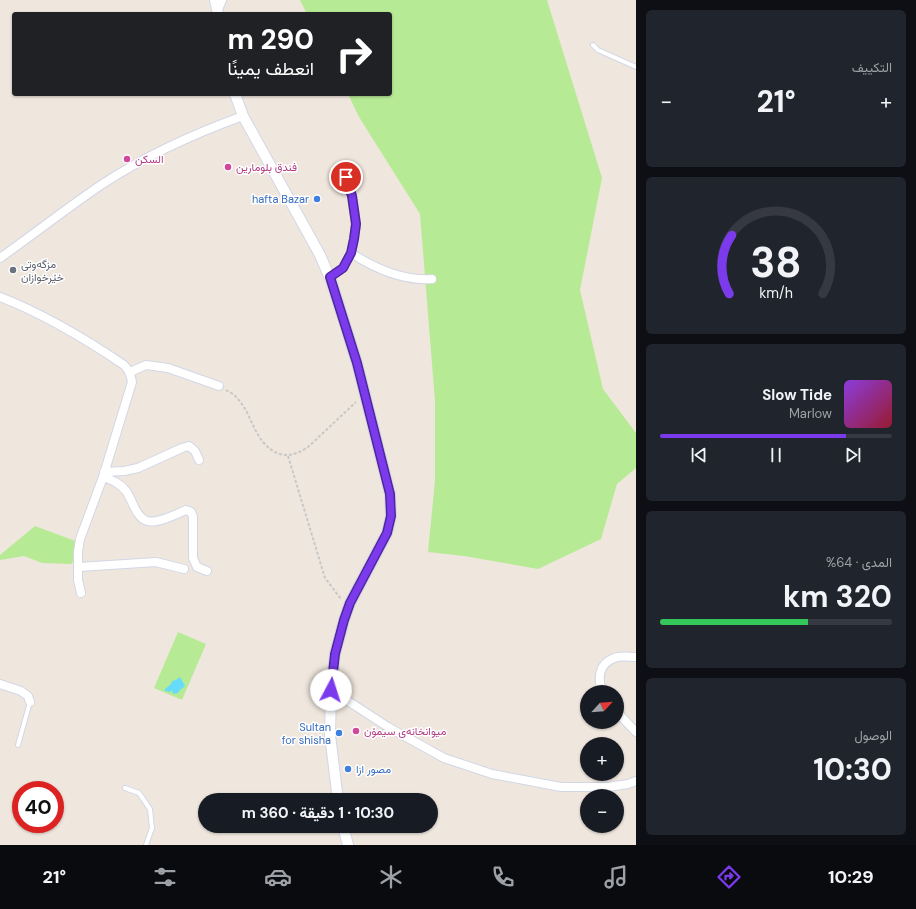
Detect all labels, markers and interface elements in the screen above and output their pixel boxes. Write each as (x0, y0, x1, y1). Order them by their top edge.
text: 290 m (228, 21, 314, 58)
icon: right (328, 28, 380, 80)
text: انعطف يمينًا (228, 57, 314, 81)
text: التكييف (852, 59, 892, 76)
text: 21° (756, 82, 796, 121)
text: − (660, 87, 672, 116)
text: + (880, 87, 892, 116)
place label: السكن (135, 152, 164, 166)
marker: السكن (122, 154, 132, 164)
place label: فندق بلومارين (236, 160, 297, 174)
pin (329, 160, 363, 194)
marker: فندق بلومارين (223, 162, 233, 172)
icon: arrive (335, 166, 357, 188)
place label: hafta Bazar (252, 192, 309, 206)
marker: hafta Bazar (312, 194, 322, 204)
text: 38 (750, 235, 802, 289)
place label: مزگەوتی خێرخوازان (21, 257, 64, 284)
marker: مزگەوتی خێرخوازان (8, 265, 18, 275)
text: km/h (759, 283, 793, 301)
text: Slow Tide (762, 385, 832, 405)
text: Marlow (789, 405, 832, 422)
icon: previous (688, 444, 710, 466)
icon: pause (765, 444, 787, 466)
icon: next (842, 444, 864, 466)
text: المدى · 64% (826, 554, 892, 571)
text: 320 km (783, 577, 892, 616)
position arrow (310, 669, 352, 711)
north arrow (580, 685, 624, 729)
map controls (580, 685, 624, 833)
place label: Sultan for shisha (282, 720, 331, 747)
place label: میوانخانەی سیمۆن (364, 724, 446, 738)
marker: میوانخانەی سیمۆن (351, 726, 361, 736)
text: الوصول (854, 727, 892, 744)
marker: Sultan for shisha (334, 728, 344, 738)
button: + (580, 737, 624, 781)
text: 10:30 (813, 750, 892, 789)
place label: مصور ازا (356, 762, 391, 776)
marker: مصور ازا (343, 764, 353, 774)
speed limit sign: 40 (12, 781, 64, 833)
button: − (580, 789, 624, 833)
text: 10:30 · 1 دقيقة · 360 m (242, 803, 394, 823)
icon: filters (151, 863, 179, 891)
icon: car (264, 863, 292, 891)
icon: climate (377, 863, 405, 891)
icon: phone (489, 863, 517, 891)
icon: music (602, 863, 630, 891)
icon: directions (715, 863, 743, 891)
text: 21° (43, 865, 66, 889)
text: 10:29 (828, 865, 874, 889)

